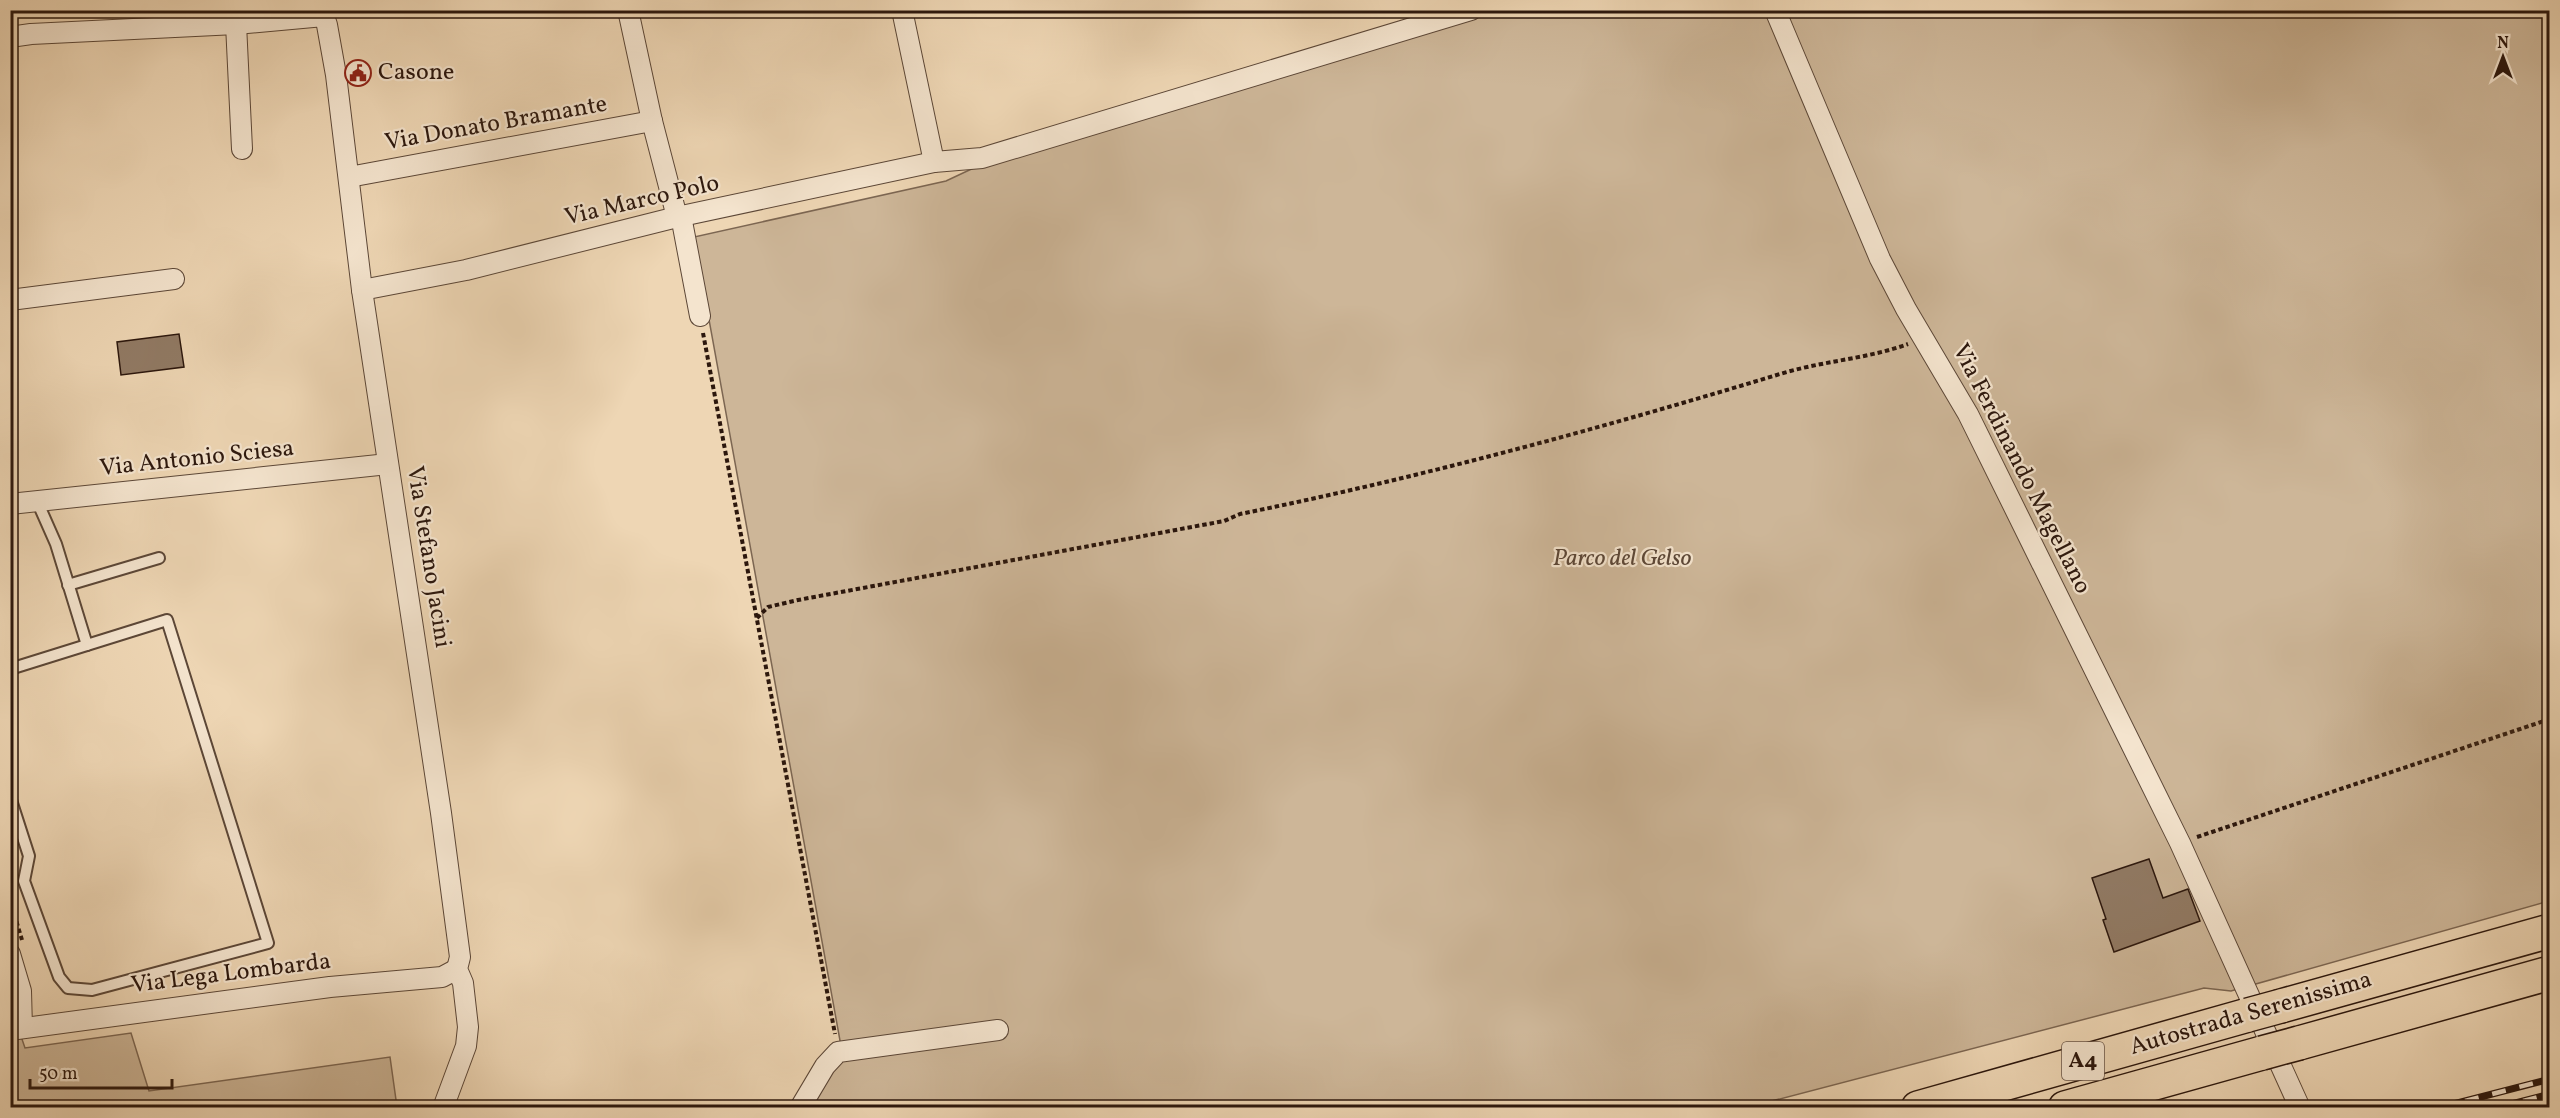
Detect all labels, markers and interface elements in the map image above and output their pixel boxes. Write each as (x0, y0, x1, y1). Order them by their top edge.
north arrow (2473, 27, 2533, 87)
text: N (2497, 33, 2509, 55)
place label: Casone (378, 56, 454, 90)
public building icon: Casone (343, 58, 373, 88)
street label: Via Donato Bramante (382, 88, 610, 160)
street label: Via Marco Polo (561, 167, 723, 235)
street label: Via Ferdinando Magellano (1943, 338, 2099, 600)
street label: Via Antonio Sciesa (98, 432, 296, 486)
street label: Via Stefano Jacini (397, 464, 459, 650)
park label: Parco del Gelso (1553, 542, 1691, 576)
street label: Via Lega Lombarda (129, 945, 333, 1003)
street label: Autostrada Serenissima (2126, 963, 2376, 1065)
road number: A4 (2062, 1042, 2104, 1080)
scale bar (30, 1052, 172, 1090)
text: 50 m (39, 1062, 78, 1087)

